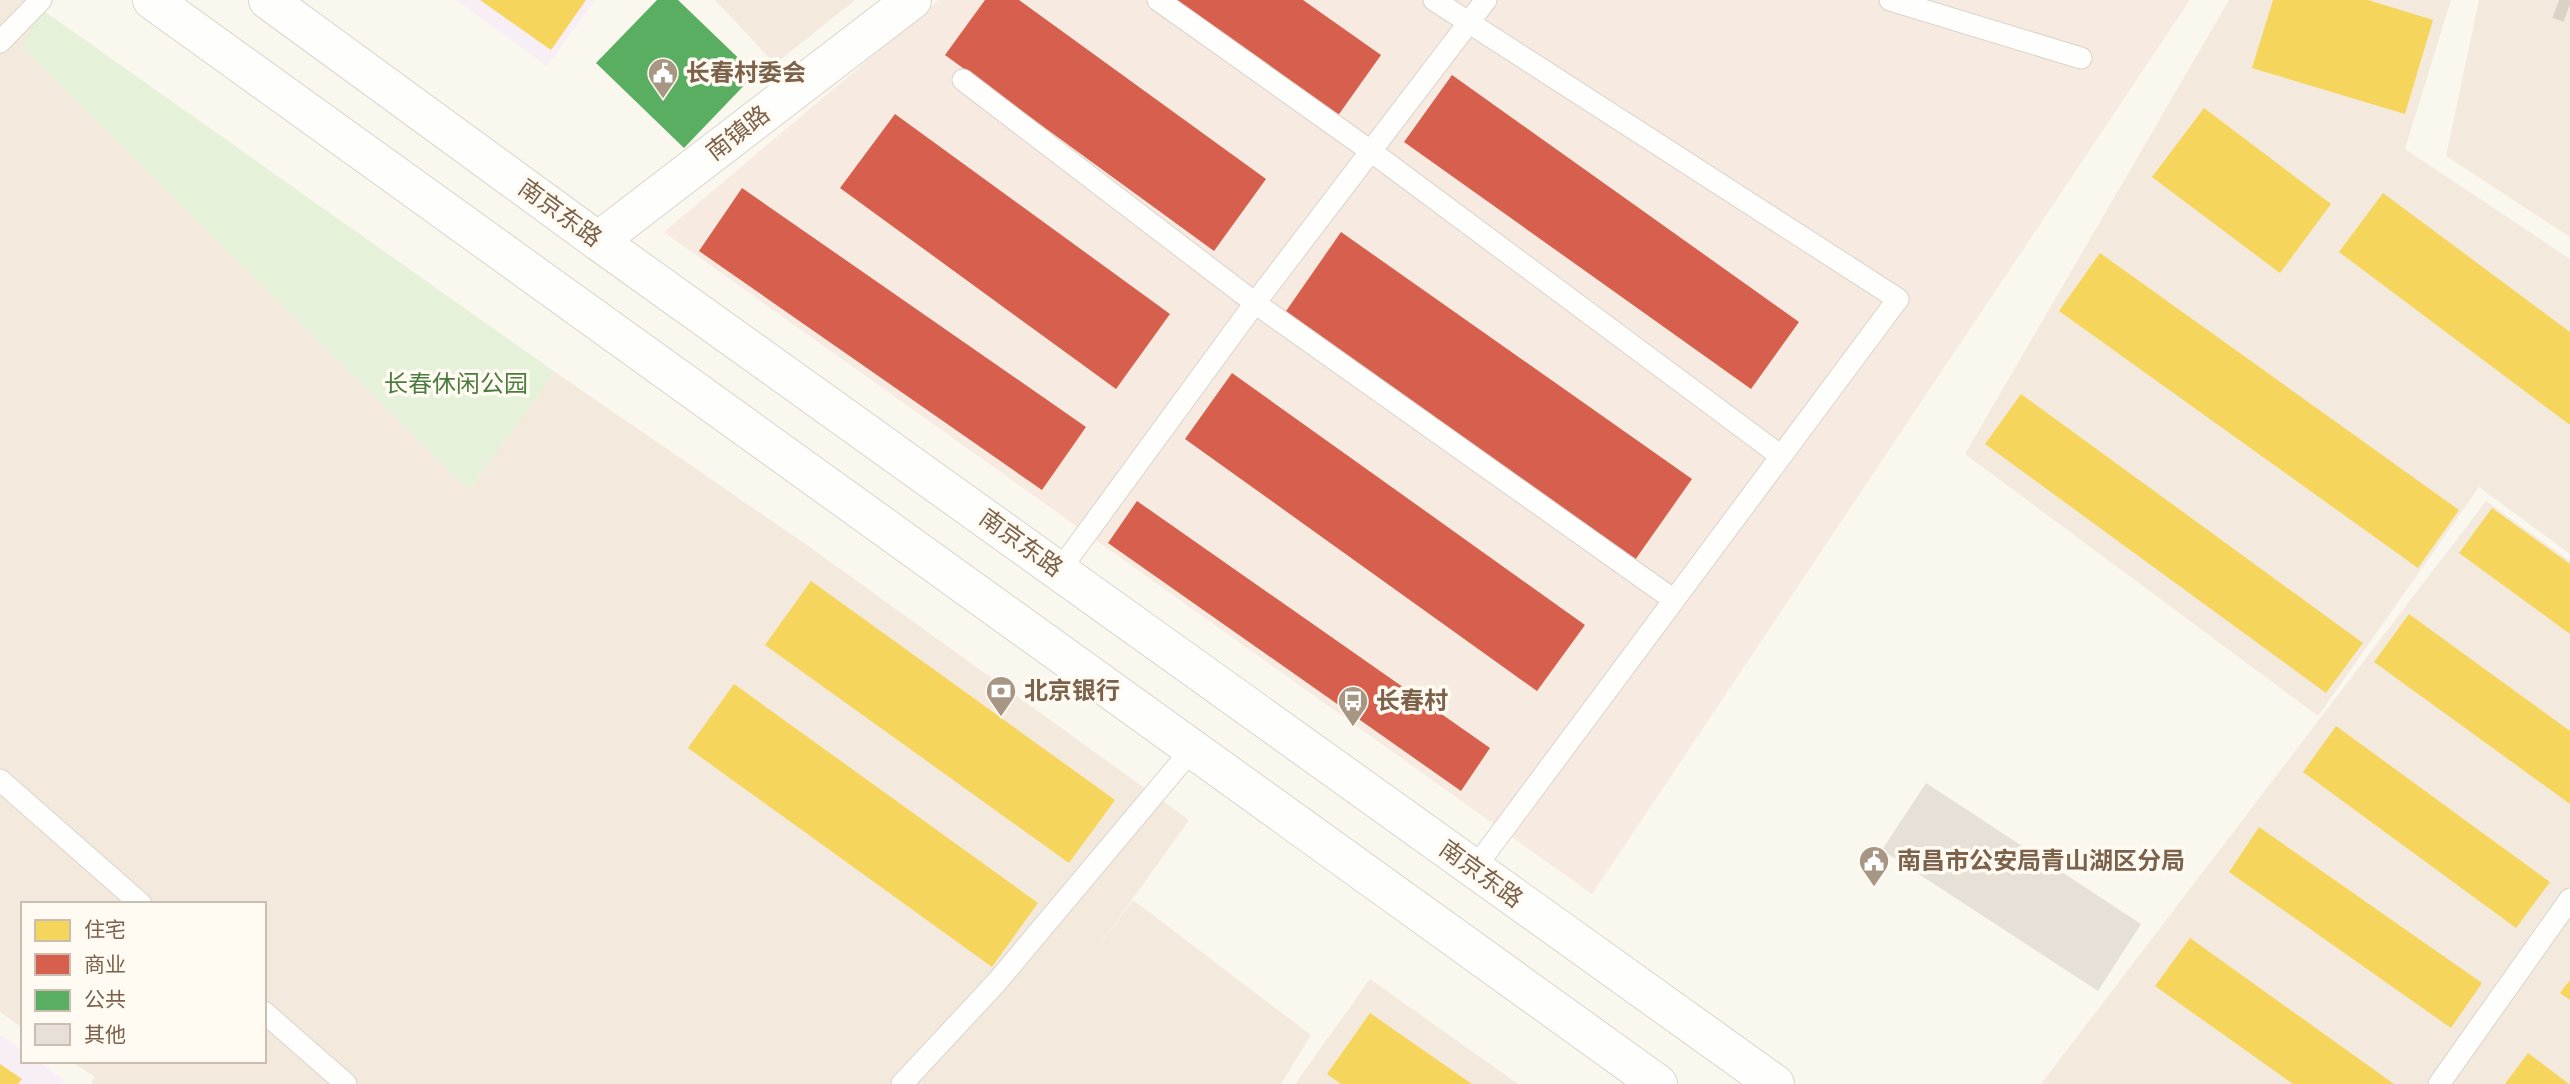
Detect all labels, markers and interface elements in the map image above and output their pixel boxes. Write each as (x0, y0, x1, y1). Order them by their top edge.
public building icon: 长春村委会 (646, 56, 680, 100)
place label: 长春村委会 (686, 57, 806, 87)
street label: 南镇路 (700, 98, 775, 166)
street label: 南京东路 (513, 172, 608, 253)
park label: 长春休闲公园 (384, 368, 528, 398)
street label: 南京东路 (974, 502, 1069, 583)
bank icon: 北京银行 (984, 674, 1018, 718)
place label: 北京银行 (1024, 675, 1120, 705)
bus stop icon: 长春村 (1336, 684, 1370, 728)
place label: 长春村 (1376, 685, 1448, 715)
street label: 南京东路 (1434, 833, 1529, 914)
public building icon: 南昌市公安局青山湖区分局 (1857, 844, 1891, 888)
place label: 南昌市公安局青山湖区分局 (1897, 845, 2185, 875)
legend (21, 902, 266, 1063)
text: 住宅 (84, 916, 126, 942)
text: 商业 (84, 951, 126, 977)
text: 公共 (84, 986, 126, 1012)
text: 其他 (84, 1021, 126, 1047)

